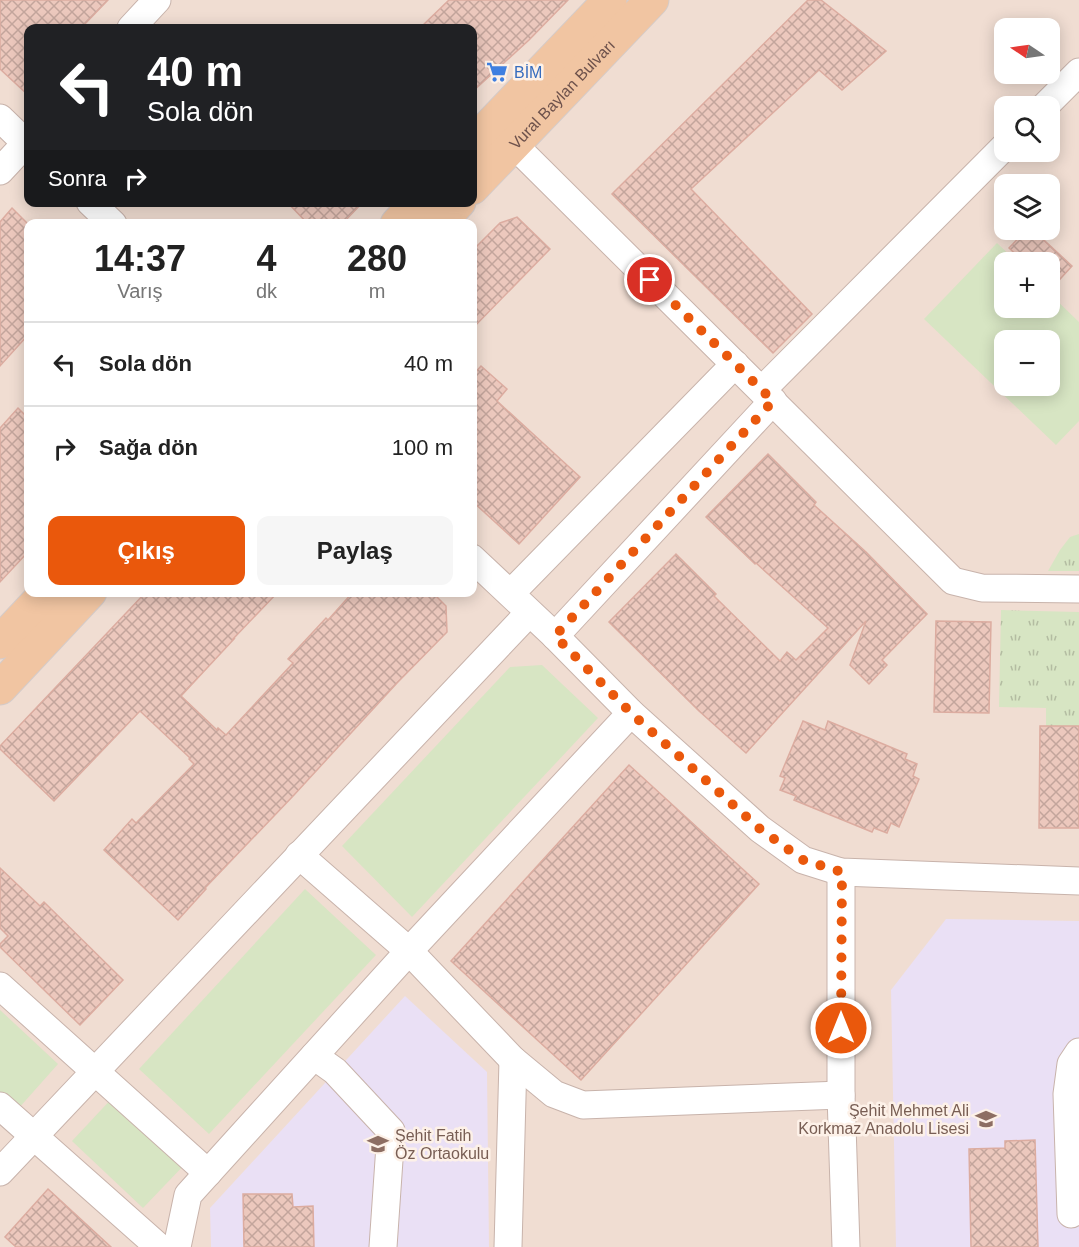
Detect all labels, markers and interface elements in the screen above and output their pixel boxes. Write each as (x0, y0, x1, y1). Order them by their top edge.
north arrow (994, 18, 1060, 84)
map controls (994, 18, 1060, 396)
street label: Vural Baylan Bulvarı (506, 36, 618, 152)
icon: left (48, 48, 126, 126)
text: 40 m (147, 48, 243, 95)
supermarket icon: BİM (485, 60, 509, 84)
place label: BİM (514, 63, 542, 81)
button: search (994, 96, 1060, 162)
text: Sola dön (147, 97, 254, 127)
icon: right (119, 162, 152, 195)
text: Sonra (48, 166, 107, 191)
button: layers (994, 174, 1060, 240)
text: 14:37 (94, 238, 186, 279)
text: 4 (256, 238, 277, 279)
text: 280 (347, 238, 407, 279)
button: + (994, 252, 1060, 318)
pin (624, 254, 675, 305)
icon: arrive (633, 263, 666, 296)
text: Varış (117, 280, 163, 302)
text: dk (256, 280, 277, 302)
text: m (369, 280, 385, 302)
button: − (994, 330, 1060, 396)
icon: left (48, 348, 81, 381)
text: Sola dön (99, 351, 192, 376)
text: 40 m (404, 351, 453, 376)
icon: right (48, 432, 81, 465)
text: Sağa dön (99, 435, 198, 460)
text: 100 m (392, 435, 453, 460)
button: Çıkış (48, 516, 245, 585)
button: Paylaş (257, 516, 453, 585)
position arrow (809, 996, 873, 1060)
place label: Şehit Mehmet Ali Korkmaz Anadolu Lisesi (798, 1102, 969, 1137)
school or university icon: Şehit Mehmet Ali Korkmaz Anadolu Lisesi (974, 1107, 998, 1131)
place label: Şehit Fatih Öz Ortaokulu (395, 1127, 489, 1162)
school or university icon: Şehit Fatih Öz Ortaokulu (366, 1132, 390, 1156)

